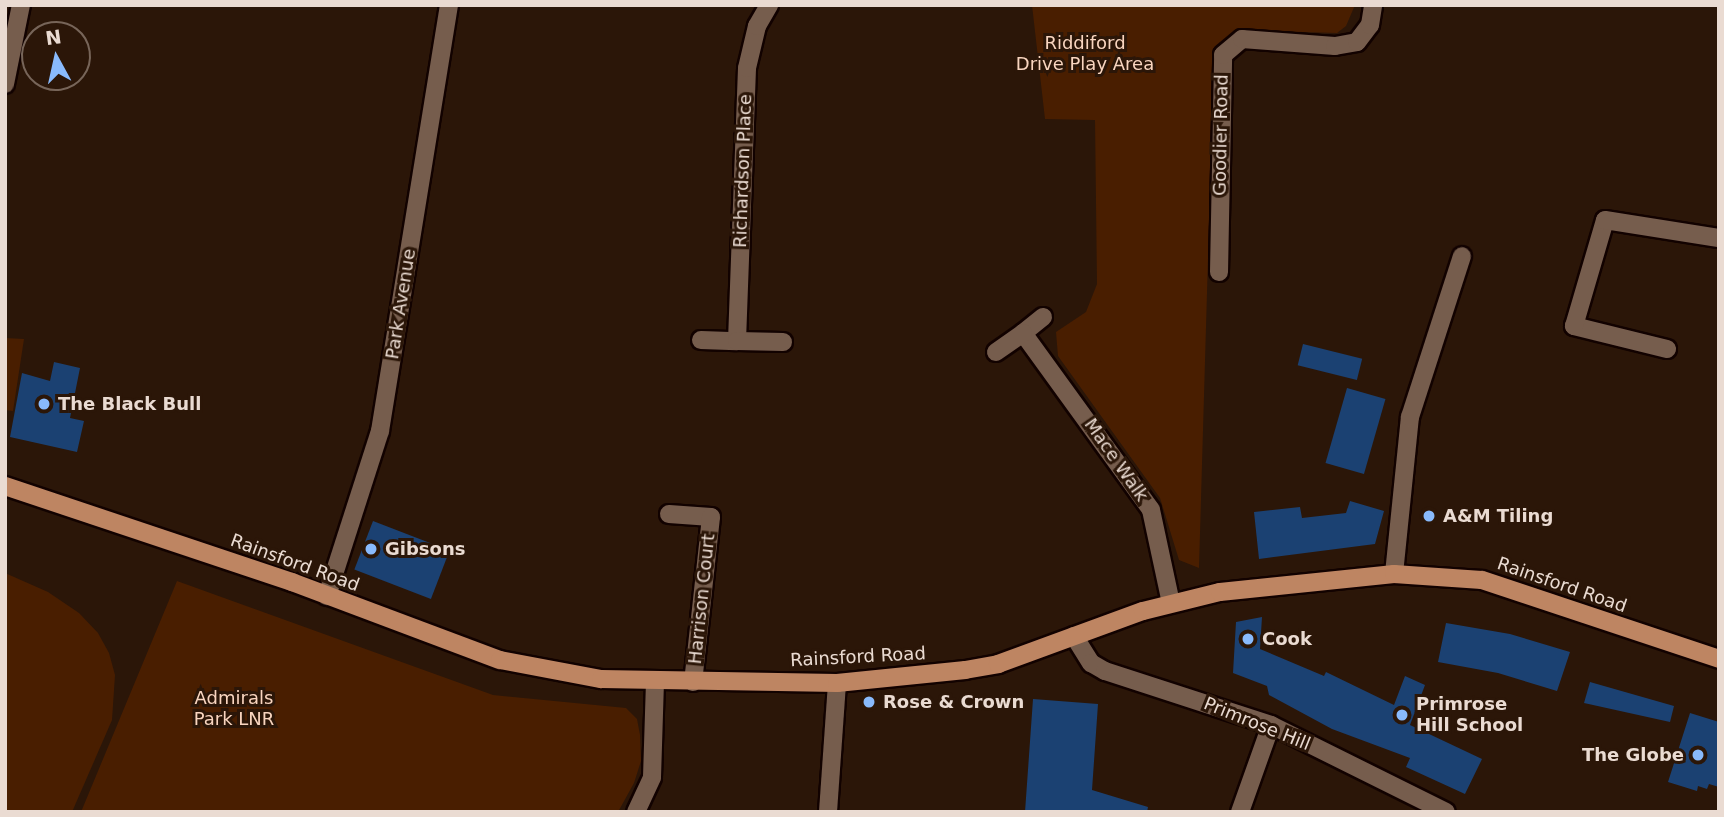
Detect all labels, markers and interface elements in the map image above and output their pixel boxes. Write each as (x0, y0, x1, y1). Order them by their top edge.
north arrow (21, 21, 91, 91)
text: N (44, 25, 63, 49)
park label: Riddiford Drive Play Area (1016, 33, 1154, 76)
street label: Goodier Road (1209, 74, 1233, 196)
street label: Richardson Place (730, 94, 756, 248)
street label: Park Avenue (382, 247, 420, 361)
place label: The Black Bull (58, 393, 201, 415)
marker: The Black Bull (36, 396, 52, 412)
street label: Mace Walk (1080, 414, 1152, 506)
place label: A&M Tiling (1443, 505, 1553, 527)
marker: A&M Tiling (1421, 508, 1437, 524)
street label: Rainsford Road (228, 530, 362, 596)
street label: Harrison Court (684, 533, 720, 665)
place label: Gibsons (385, 538, 465, 560)
marker: Gibsons (363, 541, 379, 557)
street label: Rainsford Road (1494, 553, 1630, 617)
place label: Cook (1262, 628, 1312, 650)
marker: Cook (1240, 631, 1256, 647)
street label: Rainsford Road (790, 643, 926, 671)
park label: Admirals Park LNR (194, 688, 274, 730)
place label: Rose & Crown (883, 691, 1024, 713)
street label: Primrose Hill (1200, 693, 1314, 755)
marker: Rose & Crown (861, 694, 877, 710)
place label: Primrose Hill School (1416, 694, 1523, 736)
marker: Primrose Hill School (1394, 707, 1410, 723)
place label: The Globe (1582, 744, 1684, 766)
marker: The Globe (1690, 747, 1706, 763)

